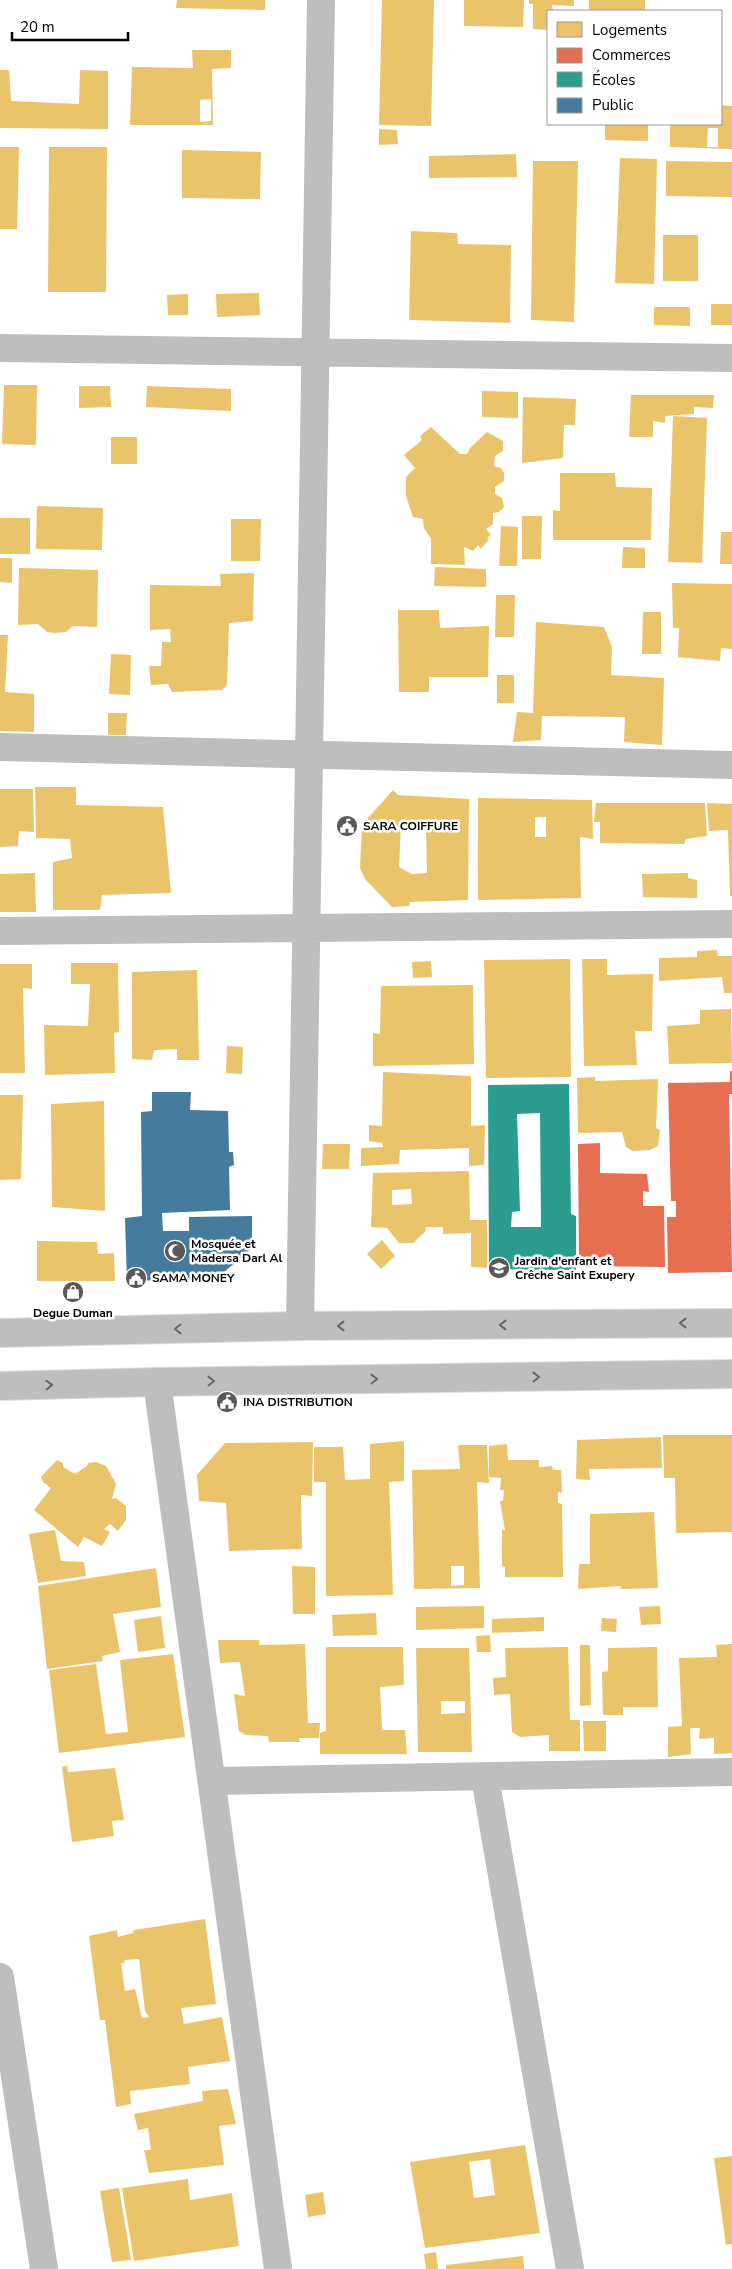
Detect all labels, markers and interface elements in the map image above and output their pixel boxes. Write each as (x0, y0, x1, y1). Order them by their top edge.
scale bar (12, 10, 129, 42)
legend (547, 10, 722, 125)
text: 20 m (20, 17, 55, 37)
text: Logements (592, 20, 667, 40)
text: Commerces (592, 45, 671, 65)
text: Écoles (592, 70, 635, 90)
text: Public (592, 95, 633, 115)
public building icon: SARA COIFFURE (335, 814, 359, 838)
place label: SARA COIFFURE (363, 818, 458, 834)
place label: Mosquée et Madersa Darl Al (191, 1236, 282, 1266)
mosque icon: Mosquée et Madersa Darl Al (163, 1239, 187, 1263)
place label: Jardin d'enfant et Crêche Saint Exupery (514, 1253, 635, 1283)
school or university icon: Jardin d'enfant et Crêche Saint Exupery (487, 1256, 511, 1280)
public building icon: SAMA MONEY (124, 1266, 148, 1290)
place label: SAMA MONEY (152, 1270, 235, 1286)
shop icon: Degue Duman (61, 1280, 85, 1304)
place label: Degue Duman (33, 1305, 113, 1321)
one-way arrow (679, 1318, 687, 1328)
one-way arrow (499, 1320, 507, 1330)
one-way arrow (337, 1321, 344, 1331)
one-way arrow (174, 1324, 182, 1334)
one-way arrow (532, 1372, 540, 1382)
one-way arrow (370, 1374, 378, 1384)
one-way arrow (208, 1376, 215, 1386)
one-way arrow (45, 1380, 53, 1390)
public building icon: INA DISTRIBUTION (215, 1390, 239, 1414)
place label: INA DISTRIBUTION (243, 1394, 353, 1410)

